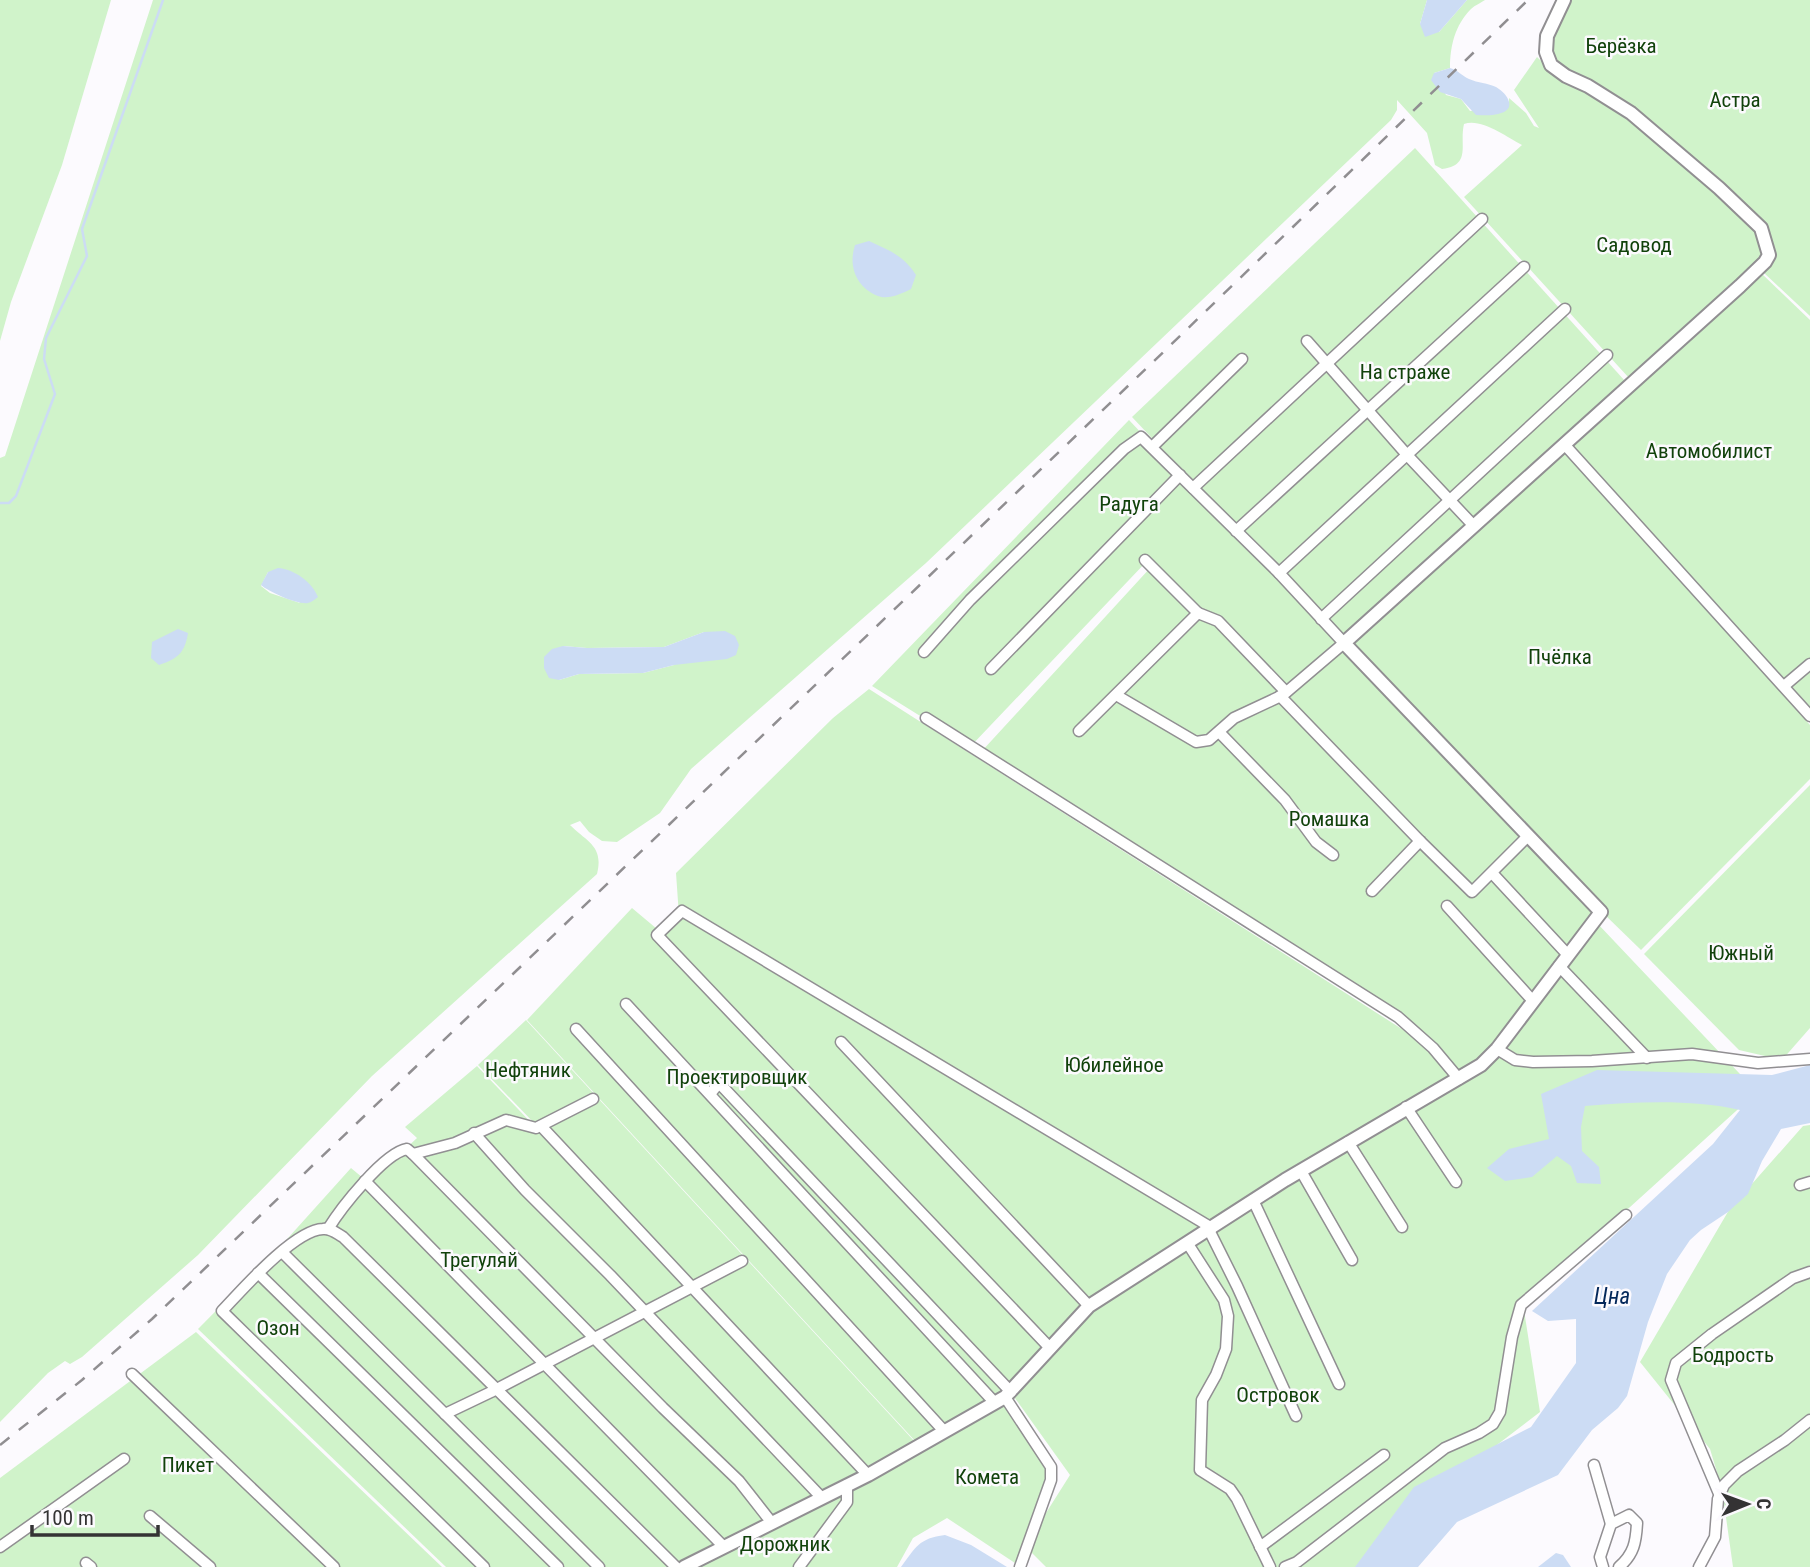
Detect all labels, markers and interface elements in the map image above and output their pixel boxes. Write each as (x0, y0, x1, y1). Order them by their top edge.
park label: Берёзка (1585, 34, 1657, 58)
park label: Астра (1709, 88, 1761, 112)
park label: Садовод (1596, 233, 1672, 257)
park label: На страже (1360, 360, 1450, 384)
park label: Автомобилист (1646, 439, 1772, 463)
park label: Радуга (1099, 492, 1159, 516)
park label: Пчёлка (1528, 645, 1592, 669)
park label: Ромашка (1289, 807, 1369, 831)
park label: Южный (1708, 941, 1774, 965)
park label: Юбилейное (1064, 1053, 1164, 1077)
park label: Нефтяник (485, 1058, 571, 1082)
park label: Проектировщик (667, 1065, 807, 1089)
park label: Трегуляй (440, 1248, 518, 1272)
water label: Цна (1594, 1283, 1630, 1310)
park label: Озон (256, 1316, 300, 1340)
park label: Бодрость (1692, 1343, 1774, 1367)
park label: Островок (1236, 1383, 1320, 1407)
park label: Пикет (162, 1453, 214, 1477)
park label: Комета (955, 1465, 1019, 1489)
north arrow (1712, 1469, 1782, 1539)
scale bar (32, 1494, 158, 1538)
text: С (1752, 1498, 1775, 1509)
text: 100 m (42, 1506, 94, 1530)
park label: Дорожник (740, 1532, 830, 1556)

